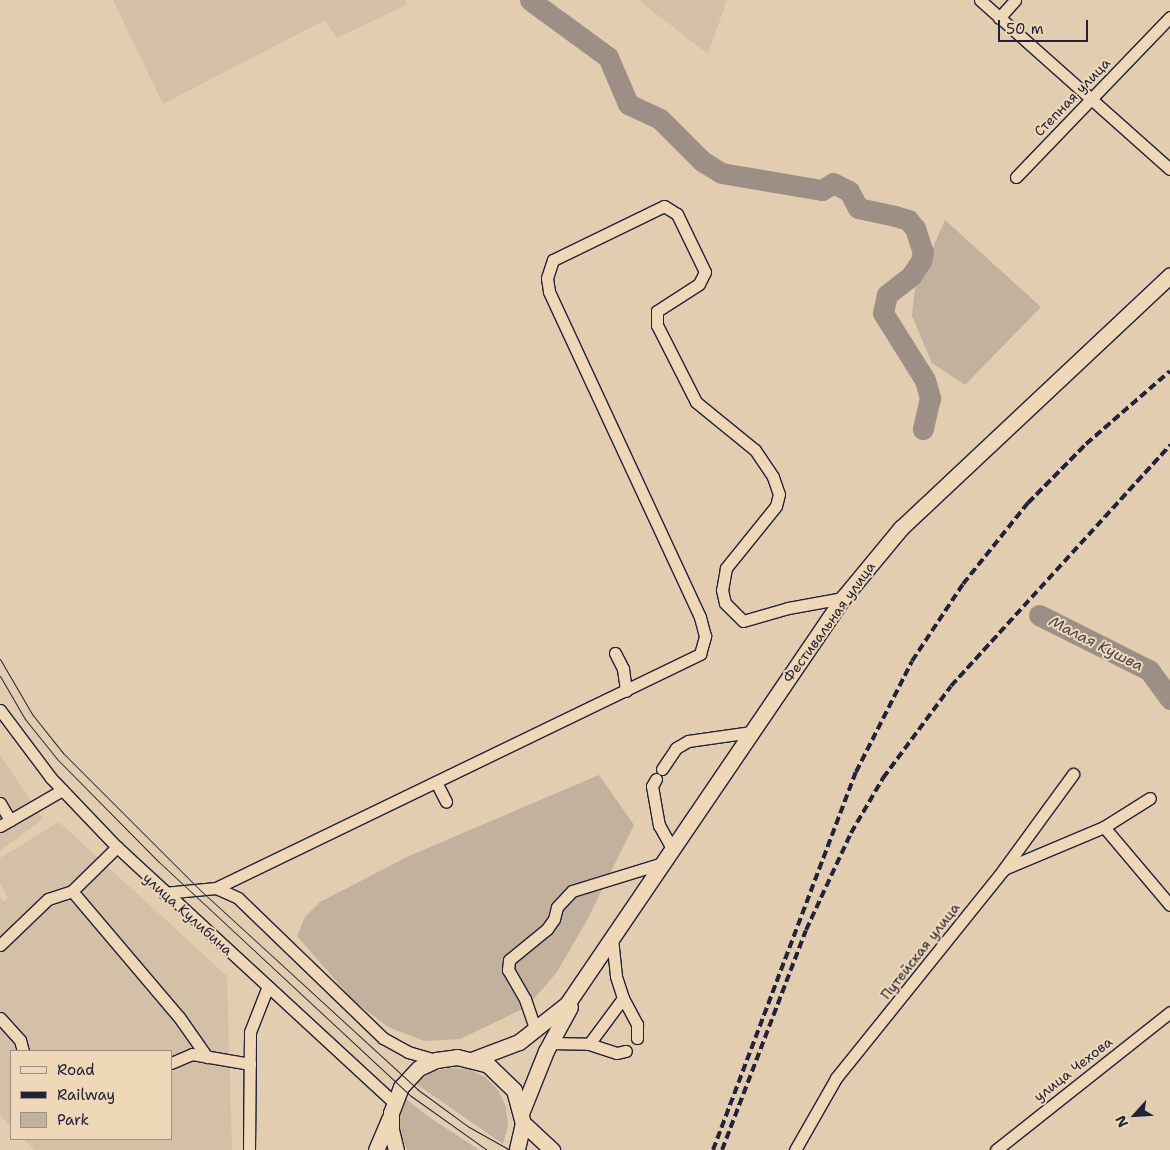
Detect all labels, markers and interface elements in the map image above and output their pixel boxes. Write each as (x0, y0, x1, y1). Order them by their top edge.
scale bar (1000, 10, 1090, 42)
text: 50 m (1006, 19, 1044, 39)
street label: Степная улица (1031, 54, 1113, 140)
street label: Фестивальная улица (779, 558, 879, 686)
water label: Малая Кушва (1046, 613, 1146, 675)
street label: улица Кулибина (140, 869, 236, 959)
street label: Путейская улица (877, 899, 963, 1003)
street label: улица Чехова (1030, 1033, 1116, 1105)
legend (10, 1050, 172, 1140)
text: Road (57, 1060, 95, 1080)
text: Railway (57, 1085, 115, 1105)
north arrow (1110, 1090, 1160, 1140)
text: Park (57, 1110, 89, 1130)
text: N (1111, 1113, 1132, 1131)

